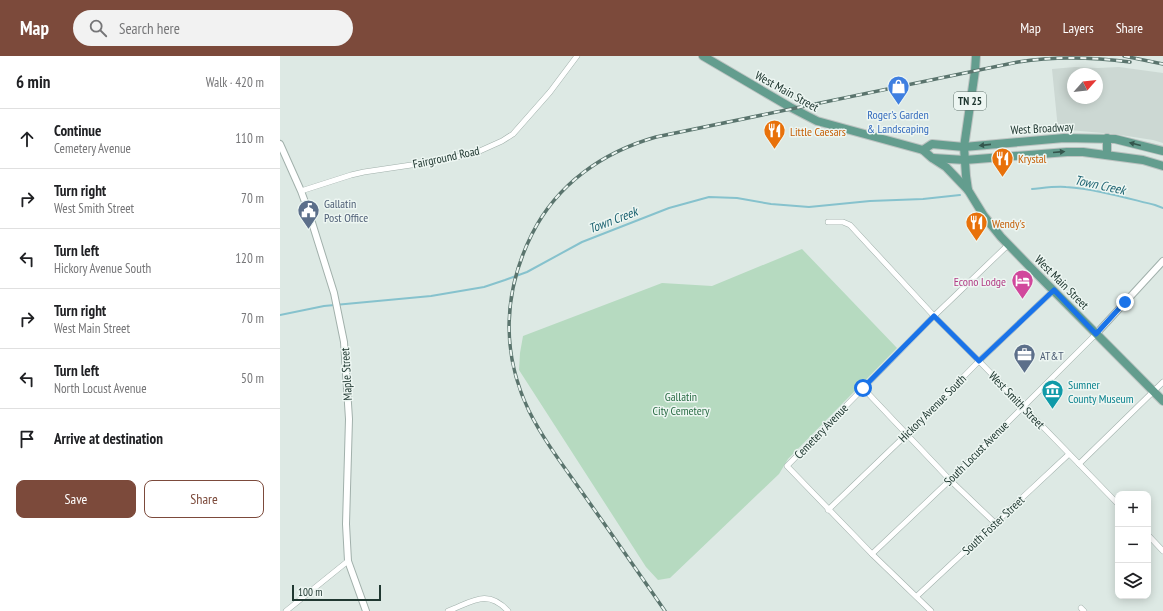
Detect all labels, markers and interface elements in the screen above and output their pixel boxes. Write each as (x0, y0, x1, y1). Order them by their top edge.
search box (73, 10, 353, 46)
text: Map (20, 16, 49, 40)
icon: search (87, 17, 109, 39)
text: Search here (119, 19, 180, 38)
text: Map (1020, 19, 1041, 37)
text: Layers (1063, 19, 1094, 37)
text: Share (1116, 19, 1143, 37)
street label: West Main Street (753, 67, 822, 115)
north arrow (1067, 68, 1103, 104)
text: 6 min (16, 71, 50, 93)
text: Walk · 420 m (206, 74, 264, 91)
shop icon: Roger's Garden & Landscaping (885, 74, 911, 107)
road number: TN 25 (954, 92, 986, 110)
place label: Roger's Garden & Landscaping (867, 107, 929, 136)
restaurant icon: Little Caesars (761, 118, 787, 151)
street label: West Broadway (1010, 119, 1074, 137)
text: Continue (54, 121, 101, 140)
place label: Little Caesars (790, 124, 846, 139)
icon: ahead (16, 128, 38, 150)
text: 110 m (235, 130, 264, 147)
text: Cemetery Avenue (54, 140, 131, 157)
one-way arrow (1129, 140, 1142, 146)
one-way arrow (979, 141, 991, 148)
street label: Fairground Road (411, 143, 481, 171)
restaurant icon: Krystal (989, 145, 1015, 178)
one-way arrow (1053, 149, 1065, 156)
place label: Krystal (1018, 151, 1047, 166)
water label: Town Creek (1073, 171, 1129, 199)
text: Turn right (54, 181, 106, 200)
icon: right (16, 188, 38, 210)
text: 70 m (241, 190, 264, 207)
place label: Gallatin Post Office (324, 196, 368, 225)
public building icon: Gallatin Post Office (295, 197, 321, 230)
text: West Smith Street (54, 200, 134, 217)
water label: Town Creek (586, 202, 642, 237)
restaurant icon: Wendy's (963, 210, 989, 243)
place label: Wendy's (992, 216, 1025, 231)
text: Turn left (54, 241, 99, 260)
icon: left (16, 248, 38, 270)
text: 120 m (235, 250, 264, 267)
street label: West Main Street (1032, 252, 1093, 313)
text: Hickory Avenue South (54, 260, 151, 277)
hotel icon: Econo Lodge (1009, 268, 1035, 301)
place label: Econo Lodge (954, 274, 1006, 289)
route end (1116, 293, 1134, 311)
text: Turn right (54, 301, 106, 320)
icon: right (16, 308, 38, 330)
text: 70 m (241, 310, 264, 327)
text: West Main Street (54, 320, 130, 337)
office icon: AT&T (1011, 342, 1037, 375)
street label: Maple Street (337, 347, 355, 401)
place label: AT&T (1040, 348, 1064, 363)
text: Turn left (54, 361, 99, 380)
icon: left (16, 368, 38, 390)
street label: West Smith Street (986, 368, 1049, 432)
text: 50 m (241, 370, 264, 387)
street label: Hickory Avenue South (895, 371, 969, 445)
place label: Sumner County Museum (1068, 377, 1134, 406)
museum icon: Sumner County Museum (1039, 378, 1065, 411)
route start (854, 379, 872, 397)
text: North Locust Avenue (54, 380, 147, 397)
park label: Gallatin City Cemetery (653, 389, 710, 418)
street label: Cemetery Avenue (791, 400, 851, 462)
street label: South Locust Avenue (940, 417, 1012, 489)
icon: arrive (16, 428, 38, 450)
text: Arrive at destination (54, 429, 163, 448)
button: Save (16, 480, 136, 518)
button: Share (144, 480, 264, 518)
map controls (1115, 491, 1151, 599)
button: + (1115, 491, 1151, 527)
street label: South Foster Street (959, 492, 1028, 558)
button: − (1115, 527, 1151, 563)
button: layers (1115, 563, 1151, 599)
scale bar (292, 583, 381, 602)
text: 100 m (298, 585, 322, 599)

